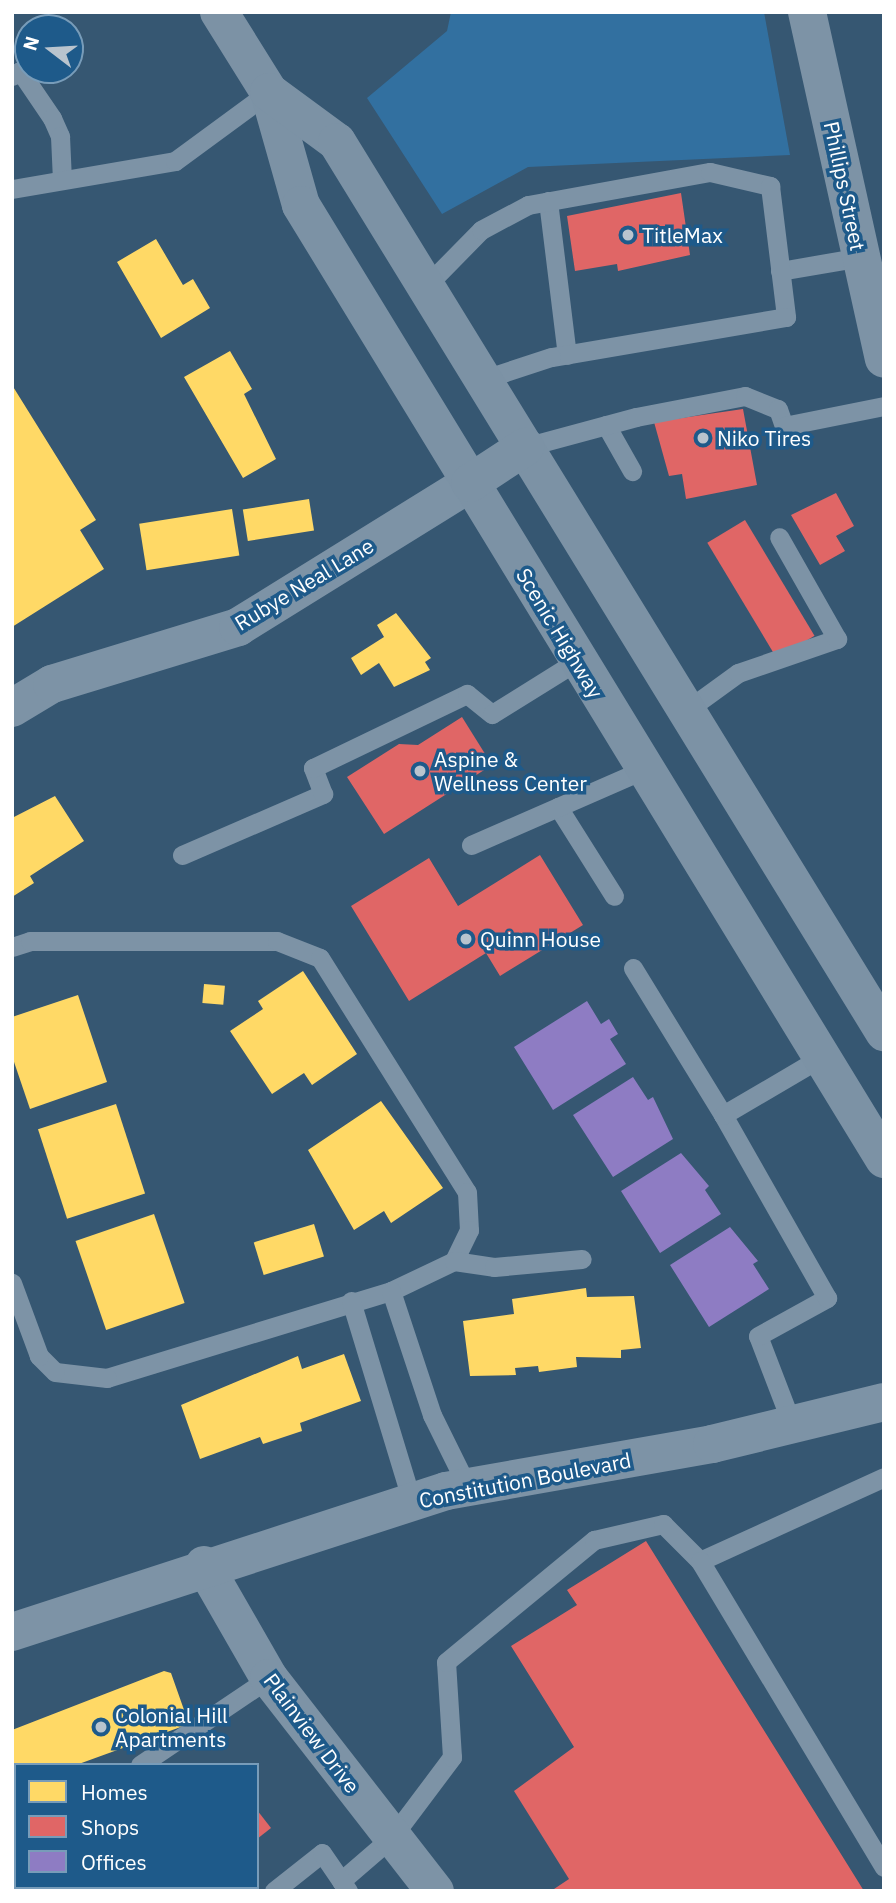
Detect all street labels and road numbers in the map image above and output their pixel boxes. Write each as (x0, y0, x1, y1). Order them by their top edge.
street label: Phillips Street (819, 119, 871, 253)
street label: Rubye Neal Lane (230, 533, 378, 635)
street label: Scenic Highway (511, 563, 609, 703)
street label: Constitution Boulevard (417, 1447, 633, 1513)
street label: Plainview Drive (259, 1668, 365, 1798)

